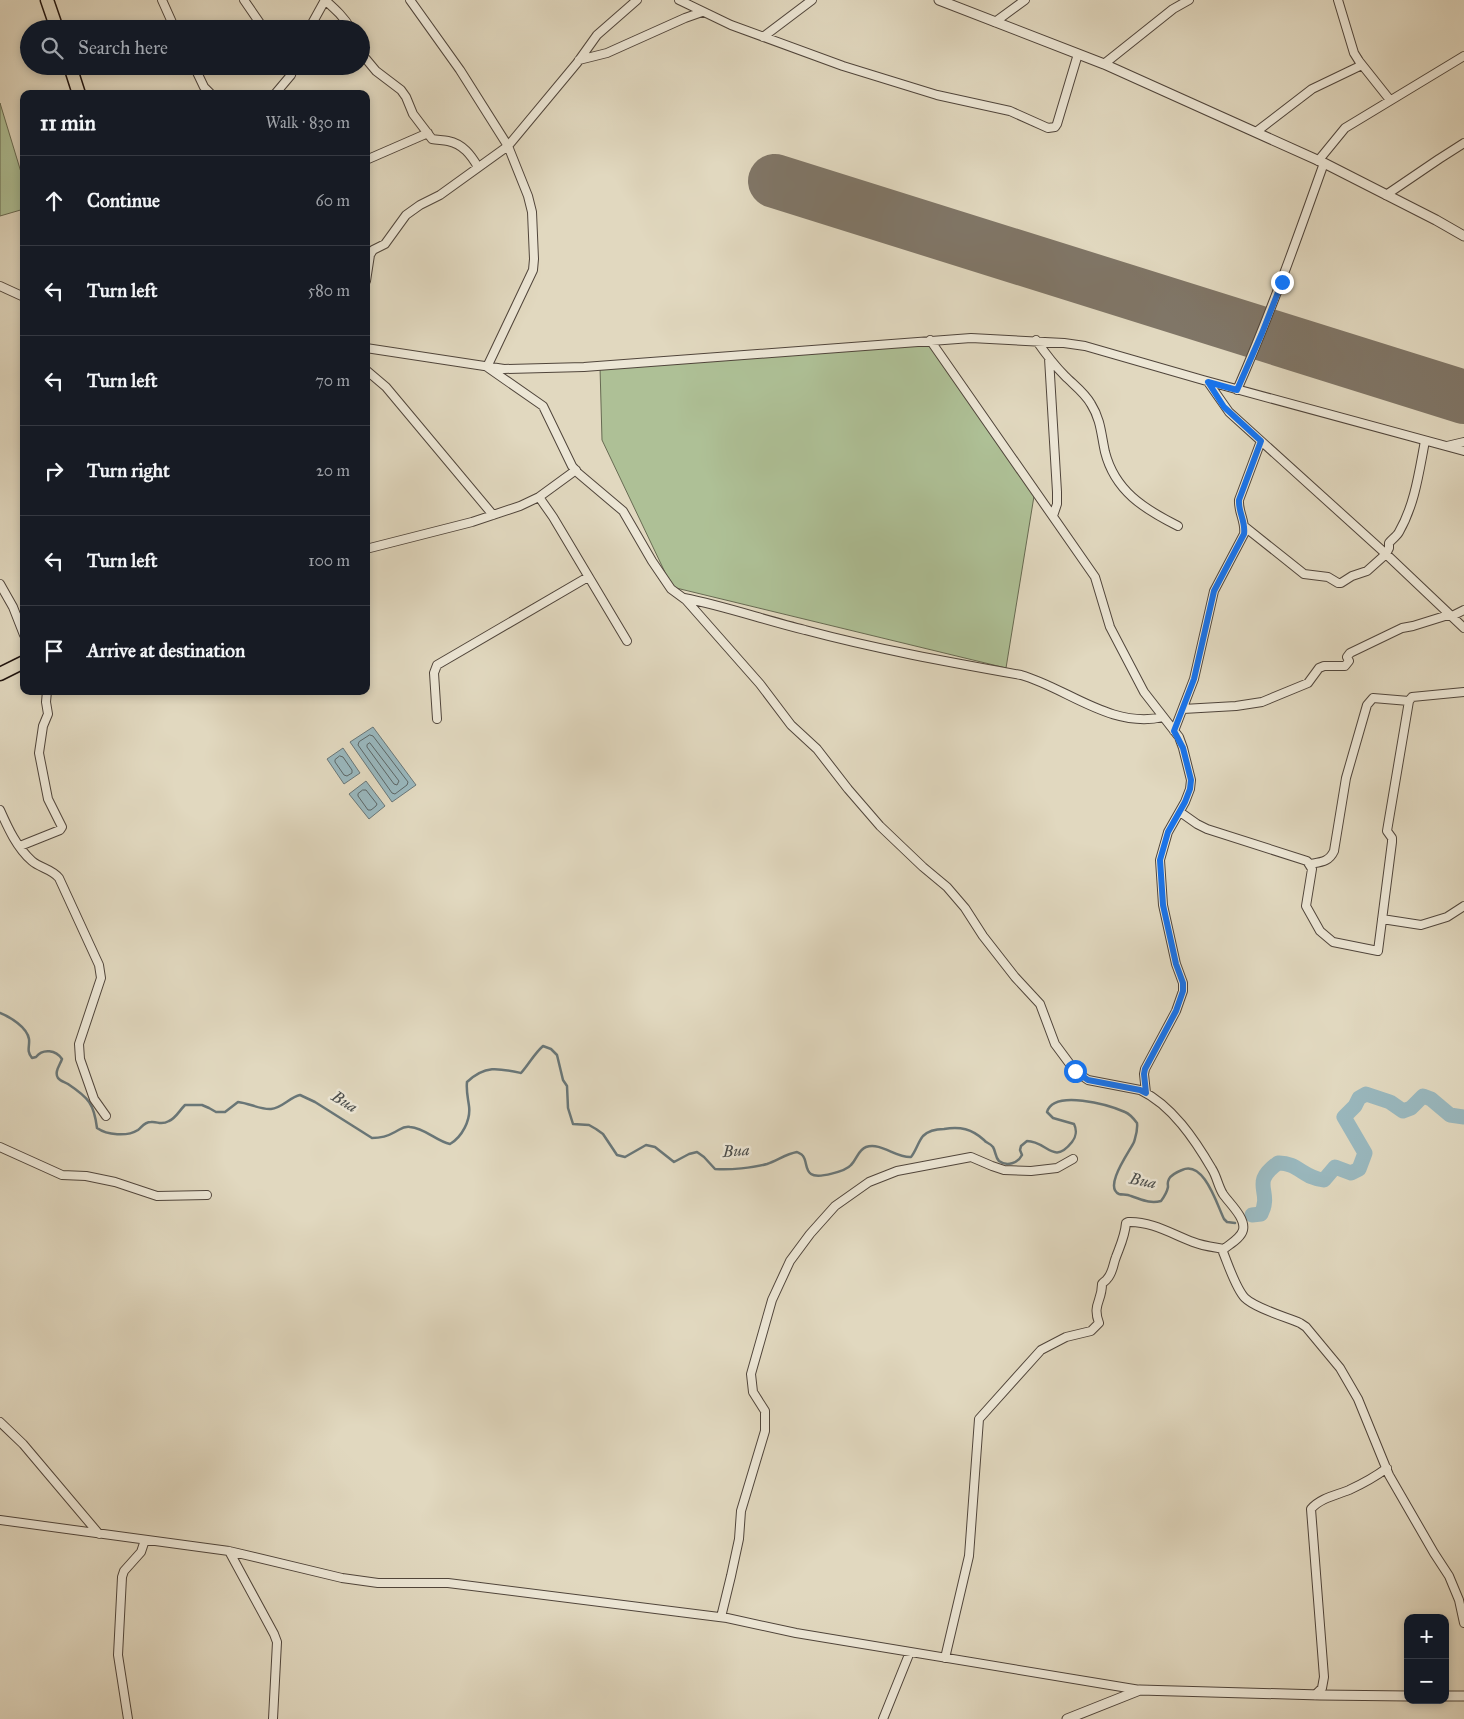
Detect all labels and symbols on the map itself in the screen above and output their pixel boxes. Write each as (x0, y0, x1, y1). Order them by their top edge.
route end (1271, 271, 1294, 294)
route start (1064, 1060, 1087, 1083)
water label: Bua (328, 1086, 361, 1117)
water label: Bua (721, 1140, 750, 1161)
water label: Bua (1127, 1168, 1158, 1192)

